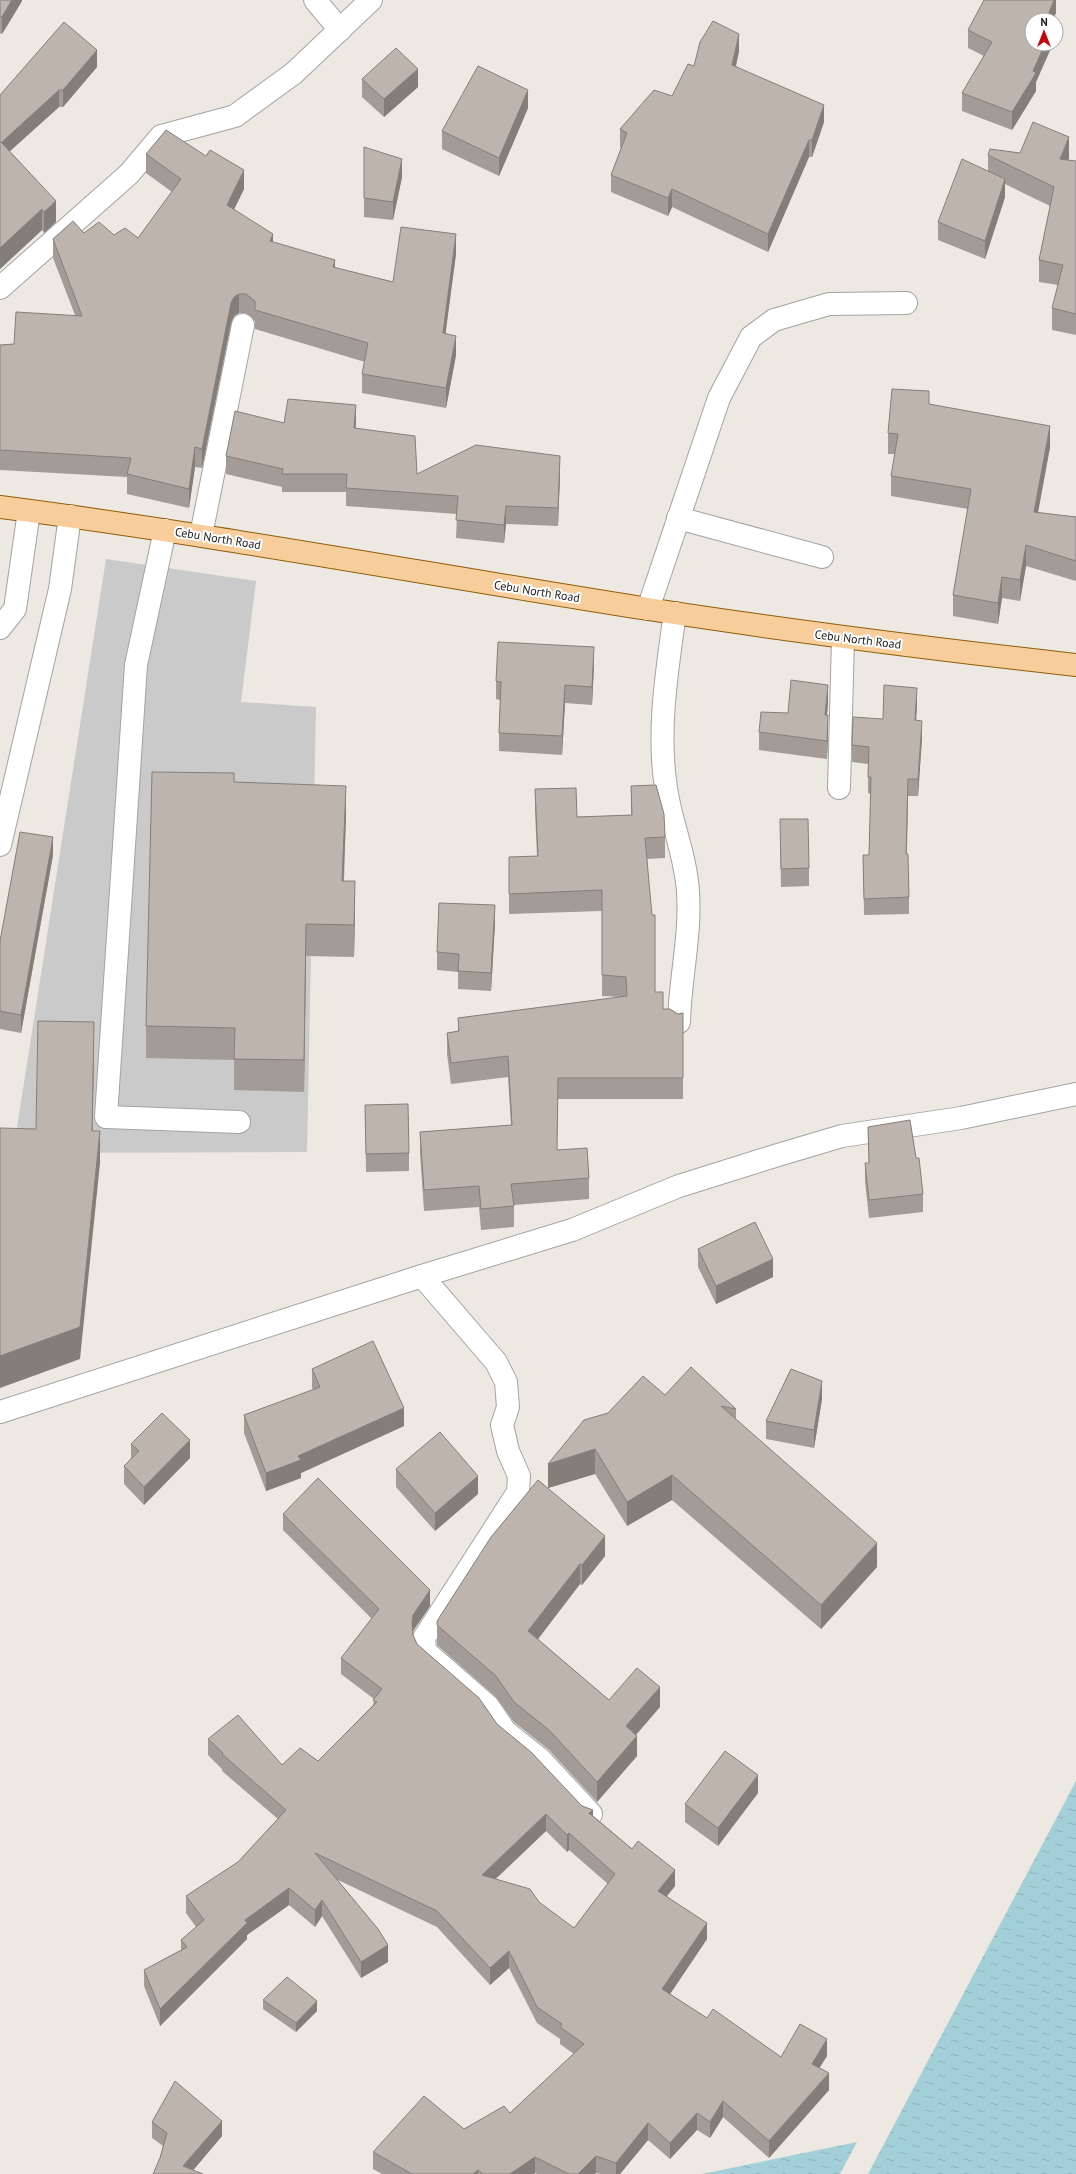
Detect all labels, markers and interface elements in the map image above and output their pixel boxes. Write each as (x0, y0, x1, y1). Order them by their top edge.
north arrow (1024, 12, 1064, 52)
text: N (1040, 15, 1048, 29)
street label: Cebu North Road (174, 524, 262, 552)
street label: Cebu North Road (493, 577, 581, 605)
street label: Cebu North Road (814, 626, 902, 652)

